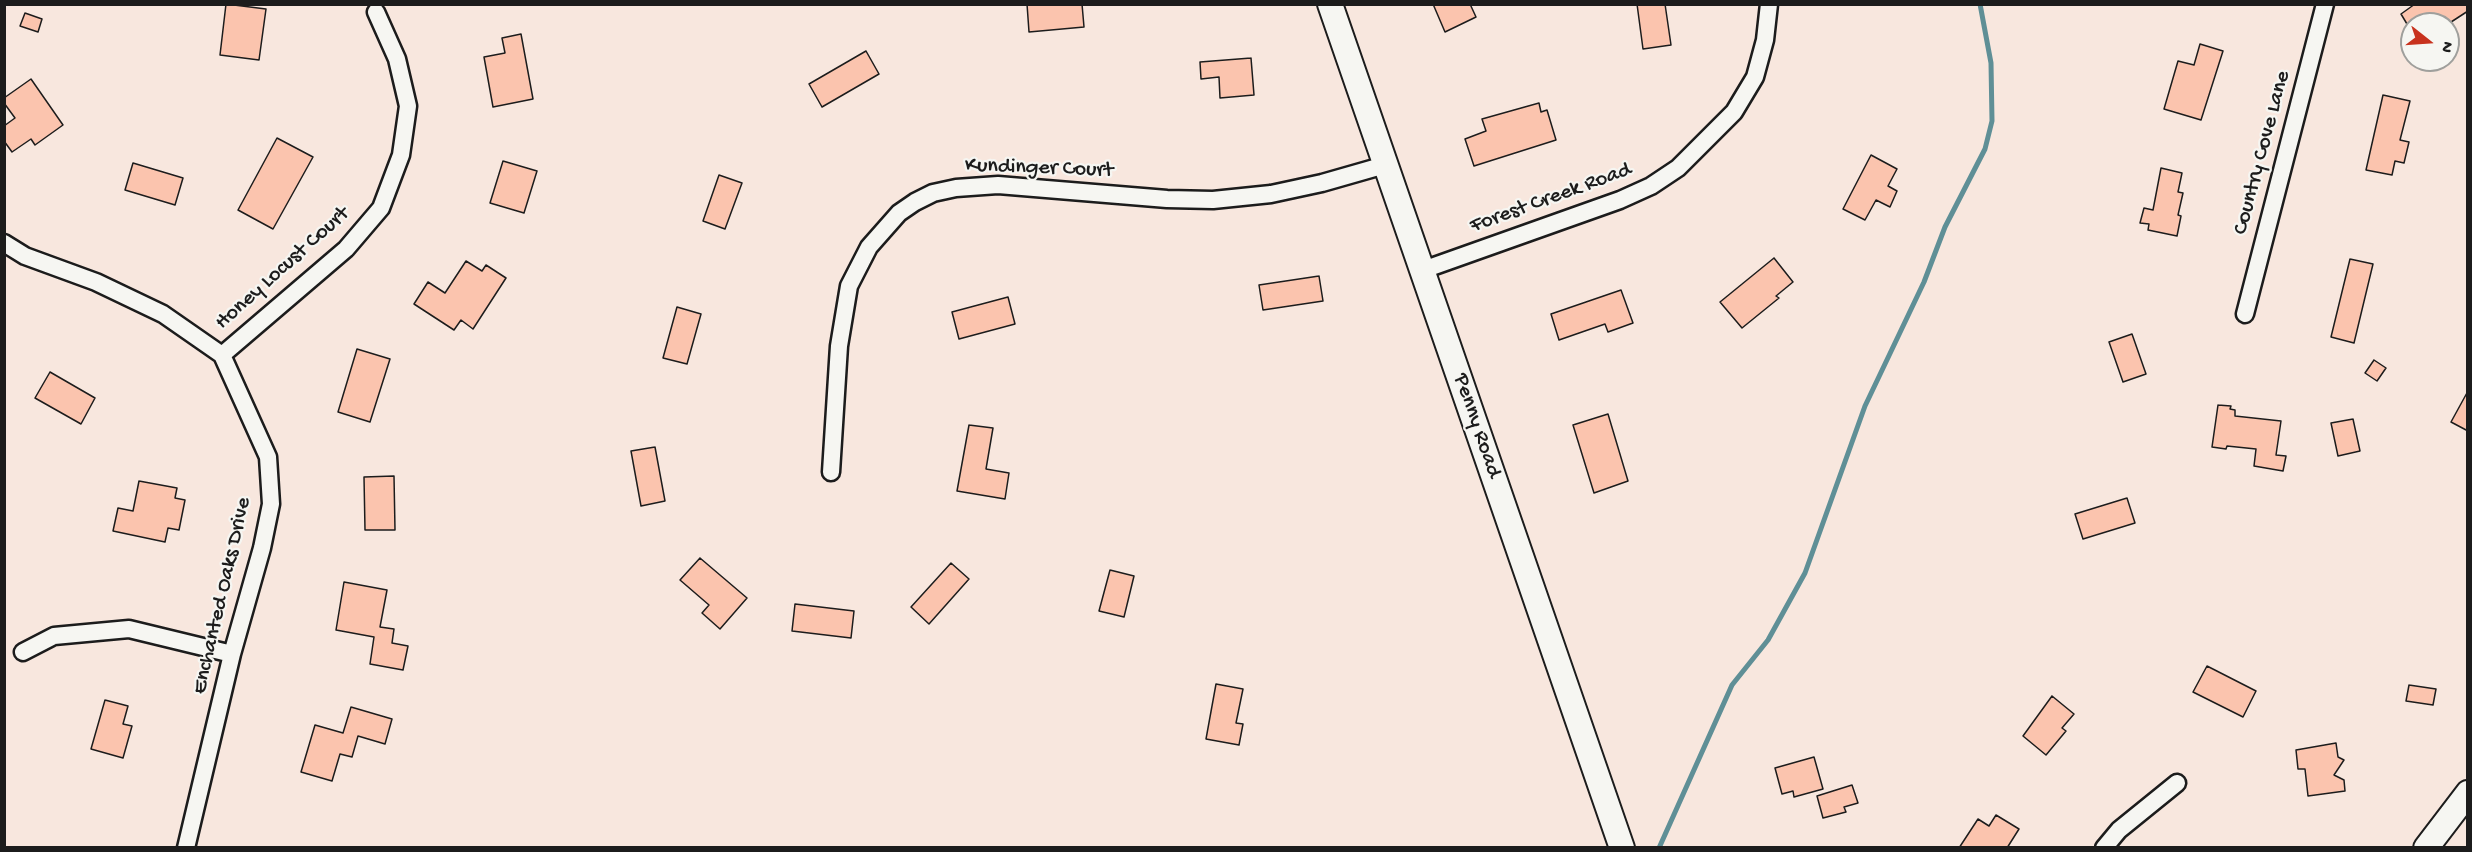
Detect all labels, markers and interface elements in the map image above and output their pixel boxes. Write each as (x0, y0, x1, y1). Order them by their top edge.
north arrow (2400, 12, 2460, 72)
text: N (2435, 39, 2456, 55)
street label: Country Cove Lane (2228, 68, 2298, 238)
street label: Kundinger Court (964, 153, 1114, 185)
street label: Forest Creek Road (1467, 158, 1635, 240)
street label: Honey Locust Court (210, 202, 356, 336)
street label: Penny Road (1446, 370, 1506, 482)
street label: Enchanted Oaks Drive (188, 495, 258, 697)

